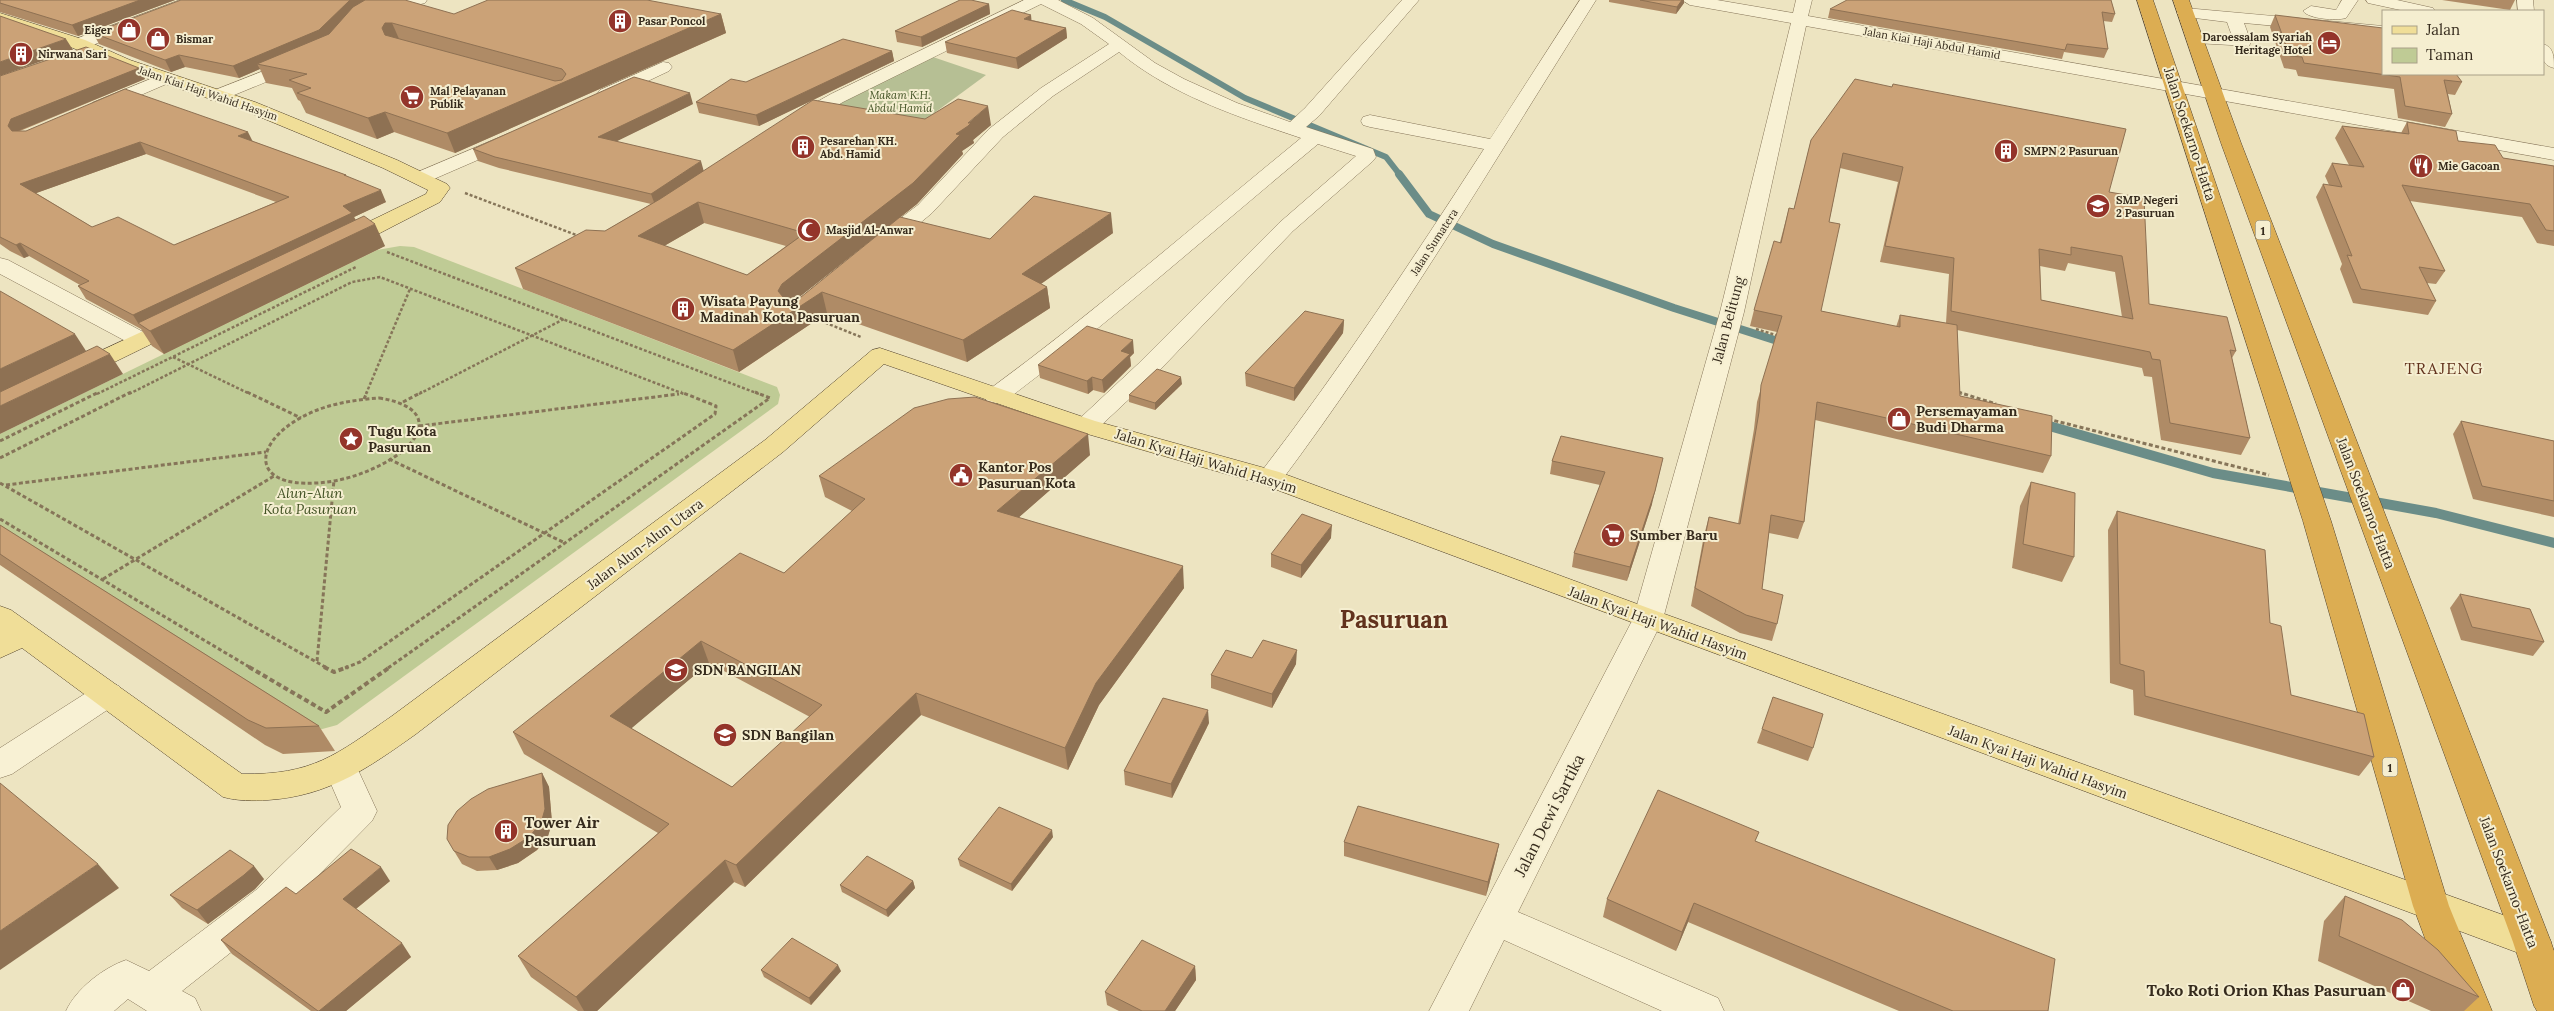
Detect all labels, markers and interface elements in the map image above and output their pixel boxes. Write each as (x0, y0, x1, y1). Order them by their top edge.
building icon: Pasar Poncol (607, 8, 633, 34)
legend (2382, 10, 2544, 75)
place label: Pasar Poncol (638, 14, 706, 28)
shop icon: Eiger (116, 17, 142, 43)
text: Jalan (2425, 20, 2460, 39)
place label: Eiger (84, 23, 113, 37)
street label: Jalan Kiai Haji Abdul Hamid (1861, 24, 2002, 62)
shop icon: Bismar (145, 26, 171, 52)
place label: Daroessalam Syariah Heritage Hotel (2202, 30, 2313, 57)
hotel icon: Daroessalam Syariah Heritage Hotel (2316, 30, 2342, 56)
place label: Bismar (176, 32, 214, 46)
building icon: Nirwana Sari (8, 41, 34, 67)
text: Taman (2426, 45, 2473, 64)
place label: Nirwana Sari (38, 47, 107, 61)
street label: Jalan Kiai Haji Wahid Hasyim (136, 62, 280, 124)
street label: Jalan Soekarno-Hatta (2160, 64, 2220, 203)
supermarket icon: Mal Pelayanan Publik (399, 84, 425, 110)
place label: Mal Pelayanan Publik (430, 84, 506, 111)
park label: Makam K.H. Abdul Hamid (867, 88, 933, 115)
building icon: Pesarehan KH. Abd. Hamid (790, 134, 816, 160)
place label: Pesarehan KH. Abd. Hamid (820, 134, 897, 161)
building icon: SMPN 2 Pasuruan (1993, 138, 2019, 164)
place label: SMPN 2 Pasuruan (2024, 144, 2118, 158)
restaurant icon: Mie Gacoan (2408, 153, 2434, 179)
place label: Mie Gacoan (2438, 159, 2500, 173)
school or university icon: SMP Negeri 2 Pasuruan (2085, 193, 2111, 219)
place label: SMP Negeri 2 Pasuruan (2116, 193, 2179, 220)
street label: Jalan Sumatera (1407, 206, 1461, 279)
mosque icon: Masjid Al-Anwar (796, 217, 822, 243)
road number: 1 (2256, 220, 2270, 240)
place label: Masjid Al-Anwar (826, 223, 914, 237)
street label: Jalan Belitung (1707, 274, 1748, 367)
place label: Wisata Payung Madinah Kota Pasuruan (700, 292, 860, 326)
building icon: Wisata Payung Madinah Kota Pasuruan (670, 296, 696, 322)
district label: TRAJENG (2404, 358, 2484, 378)
place label: Persemayaman Budi Dharma (1916, 402, 2017, 436)
shop icon: Persemayaman Budi Dharma (1886, 406, 1912, 432)
place label: Tugu Kota Pasuruan (368, 422, 437, 456)
street label: Jalan Kyai Haji Wahid Hasyim (1112, 424, 1300, 497)
place icon: Tugu Kota Pasuruan (338, 426, 364, 452)
street label: Jalan Soekarno-Hatta (2332, 434, 2399, 571)
place label: Kantor Pos Pasuruan Kota (978, 458, 1076, 492)
public building icon: Kantor Pos Pasuruan Kota (948, 462, 974, 488)
park label: Alun-Alun Kota Pasuruan (263, 484, 357, 518)
street label: Jalan Alun-Alun Utara (583, 494, 707, 594)
supermarket icon: Sumber Baru (1600, 522, 1626, 548)
place label: Sumber Baru (1630, 526, 1718, 544)
street label: Jalan Kyai Haji Wahid Hasyim (1565, 582, 1751, 664)
district label: Pasuruan (1340, 604, 1448, 635)
school or university icon: SDN BANGILAN (663, 657, 689, 683)
place label: SDN BANGILAN (694, 661, 801, 679)
street label: Jalan Kyai Haji Wahid Hasyim (1945, 721, 2131, 803)
school or university icon: SDN Bangilan (712, 722, 738, 748)
place label: SDN Bangilan (742, 726, 834, 744)
street label: Jalan Dewi Sartika (1509, 751, 1588, 880)
road number: 1 (2382, 758, 2398, 776)
place label: Tower Air Pasuruan (524, 812, 600, 850)
street label: Jalan Soekarno-Hatta (2475, 813, 2542, 950)
building icon: Tower Air Pasuruan (493, 818, 519, 844)
shop icon: Toko Roti Orion Khas Pasuruan (2390, 977, 2416, 1003)
place label: Toko Roti Orion Khas Pasuruan (2147, 980, 2386, 1000)

